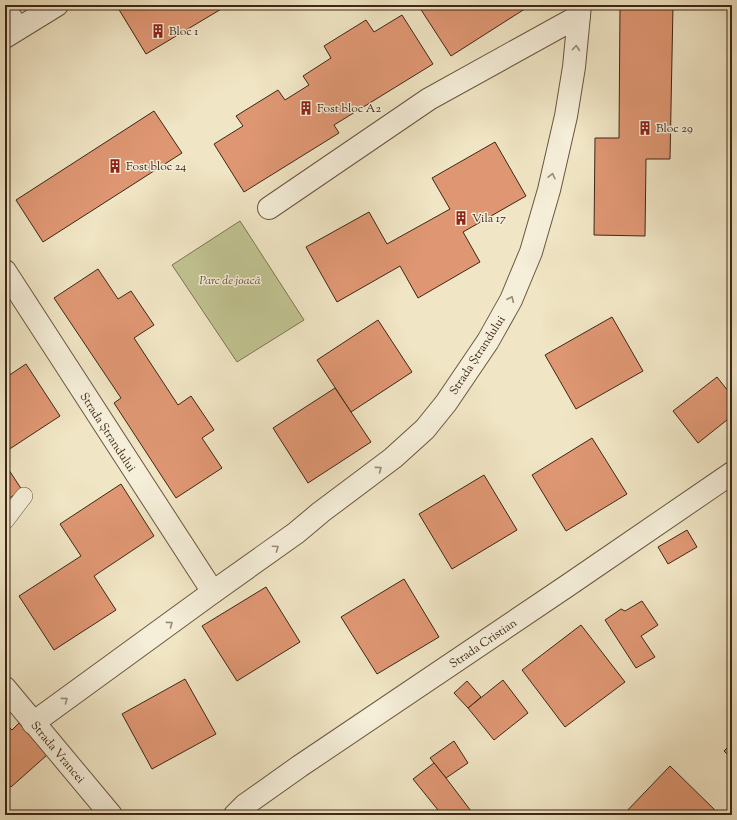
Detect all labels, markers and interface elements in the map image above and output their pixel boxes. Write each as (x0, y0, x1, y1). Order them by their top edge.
building icon: Bloc 1 (150, 23, 166, 39)
place label: Bloc 1 (169, 23, 198, 41)
one-way arrow (571, 45, 580, 51)
building icon: Fost bloc A2 (298, 100, 314, 116)
place label: Fost bloc A2 (317, 100, 381, 118)
building icon: Bloc 29 (637, 120, 653, 136)
place label: Bloc 29 (656, 120, 693, 138)
building icon: Fost bloc 24 (107, 158, 123, 174)
place label: Fost bloc 24 (126, 158, 186, 176)
one-way arrow (548, 173, 556, 179)
building icon: Vila 17 (453, 210, 469, 226)
place label: Vila 17 (472, 210, 506, 228)
park label: Parc de joacă (199, 272, 261, 290)
one-way arrow (506, 296, 514, 303)
street label: Strada Ștrandului (445, 312, 511, 399)
street label: Strada Ștrandului (75, 389, 140, 476)
one-way arrow (374, 466, 381, 473)
one-way arrow (271, 546, 278, 553)
street label: Strada Cristian (446, 614, 521, 673)
one-way arrow (166, 621, 173, 628)
one-way arrow (61, 697, 68, 705)
street label: Strada Vrancei (26, 718, 89, 788)

